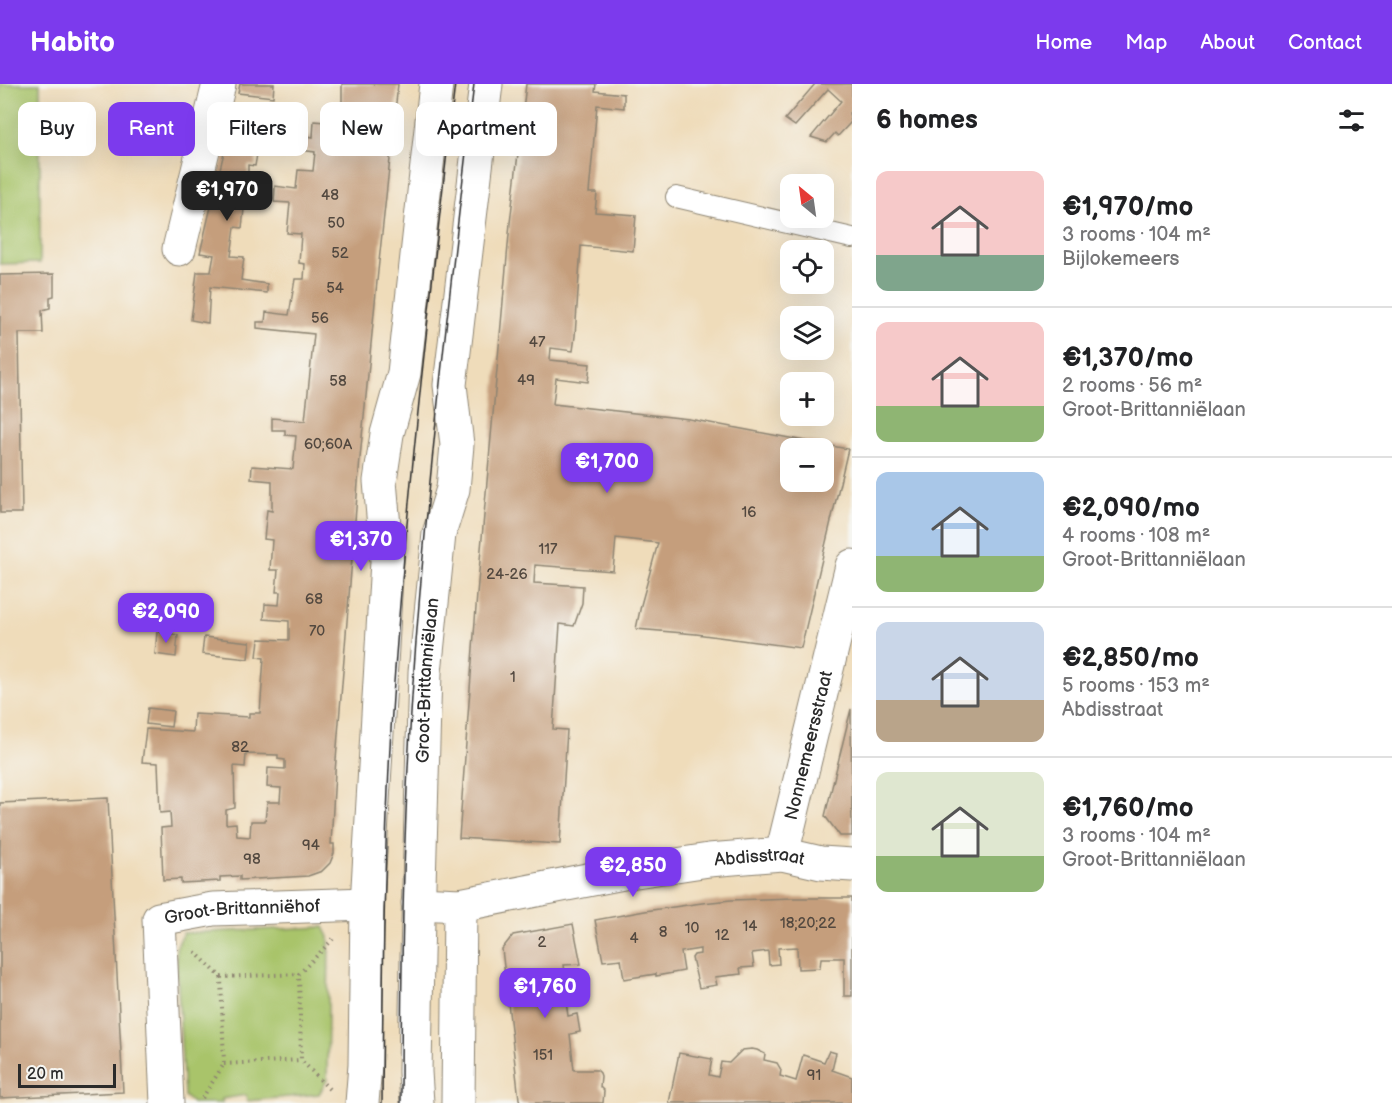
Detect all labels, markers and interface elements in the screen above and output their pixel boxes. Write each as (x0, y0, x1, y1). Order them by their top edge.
text: Habito (30, 26, 115, 59)
text: Home (1035, 30, 1092, 55)
text: Map (1125, 30, 1167, 55)
text: About (1200, 30, 1255, 55)
text: Contact (1288, 30, 1362, 55)
chip: Buy (18, 102, 96, 156)
chip: Rent (108, 102, 195, 156)
chip: Filters (207, 102, 308, 156)
chip: New (320, 102, 404, 156)
chip: Apartment (416, 102, 557, 156)
icon: filters (1335, 104, 1368, 137)
text: 6 homes (876, 105, 978, 136)
pin: €1,970 (178, 171, 276, 222)
north arrow (780, 174, 834, 228)
map controls (780, 174, 834, 492)
text: €1,970 (195, 178, 259, 202)
house number: 48 (321, 186, 339, 205)
text: €1,970/mo (1062, 192, 1193, 223)
icon: home (924, 195, 996, 267)
house number: 50 (327, 214, 345, 233)
text: 3 rooms · 104 m² (1062, 223, 1211, 247)
button: locate (780, 240, 834, 294)
house number: 52 (331, 244, 349, 263)
text: Bijlokemeers (1062, 247, 1180, 271)
house number: 54 (326, 279, 344, 298)
button: layers (780, 306, 834, 360)
house number: 56 (311, 309, 329, 328)
house number: 47 (529, 333, 546, 352)
text: €1,370/mo (1062, 343, 1193, 374)
icon: home (924, 346, 996, 418)
house number: 49 (517, 371, 535, 390)
house number: 58 (329, 372, 347, 391)
button: + (780, 372, 834, 426)
text: 2 rooms · 56 m² (1062, 374, 1202, 398)
text: Groot-Brittanniëlaan (1062, 398, 1246, 422)
house number: 60;60A (304, 435, 353, 454)
button: − (780, 438, 834, 492)
pin: €1,700 (558, 443, 656, 494)
text: €1,700 (575, 450, 639, 474)
text: €2,090/mo (1062, 493, 1200, 524)
icon: home (924, 496, 996, 568)
house number: 16 (742, 503, 756, 522)
pin: €1,370 (312, 521, 410, 572)
text: 4 rooms · 108 m² (1062, 524, 1210, 548)
text: €1,370 (329, 528, 393, 552)
house number: 117 (539, 540, 558, 559)
text: Groot-Brittanniëlaan (1062, 548, 1246, 572)
house number: 24-26 (486, 565, 528, 584)
house number: 68 (305, 590, 323, 609)
pin: €2,090 (117, 593, 215, 644)
street label: Groot-Brittanniëlaan (412, 597, 443, 763)
text: €2,090 (132, 600, 200, 624)
house number: 70 (309, 622, 325, 641)
text: €2,850/mo (1062, 643, 1199, 674)
icon: home (924, 646, 996, 718)
house number: 1 (510, 668, 516, 687)
street label: Nonnemeersstraat (780, 668, 837, 822)
text: 5 rooms · 153 m² (1062, 674, 1210, 698)
text: Abdisstraat (1062, 698, 1163, 722)
house number: 82 (231, 738, 249, 757)
text: €1,760/mo (1062, 793, 1194, 824)
icon: home (924, 796, 996, 868)
text: 3 rooms · 104 m² (1062, 824, 1211, 848)
house number: 94 (302, 836, 320, 855)
street label: Abdisstraat (713, 843, 807, 870)
pin: €2,850 (584, 847, 682, 898)
text: Groot-Brittanniëlaan (1062, 848, 1246, 872)
house number: 98 (243, 850, 261, 869)
text: €2,850 (599, 854, 667, 878)
street label: Groot-Brittanniëhof (162, 895, 321, 928)
house number: 18;20;22 (780, 914, 836, 933)
house number: 14 (743, 917, 757, 936)
house number: 10 (685, 919, 699, 938)
house number: 8 (659, 923, 668, 942)
house number: 12 (715, 926, 729, 945)
house number: 4 (629, 929, 639, 948)
house number: 2 (538, 933, 547, 952)
pin: €1,760 (496, 968, 594, 1019)
text: €1,760 (513, 975, 577, 999)
house number: 151 (533, 1046, 553, 1065)
scale bar (18, 1061, 116, 1088)
text: 20 m (27, 1065, 63, 1084)
house number: 91 (807, 1066, 821, 1085)

